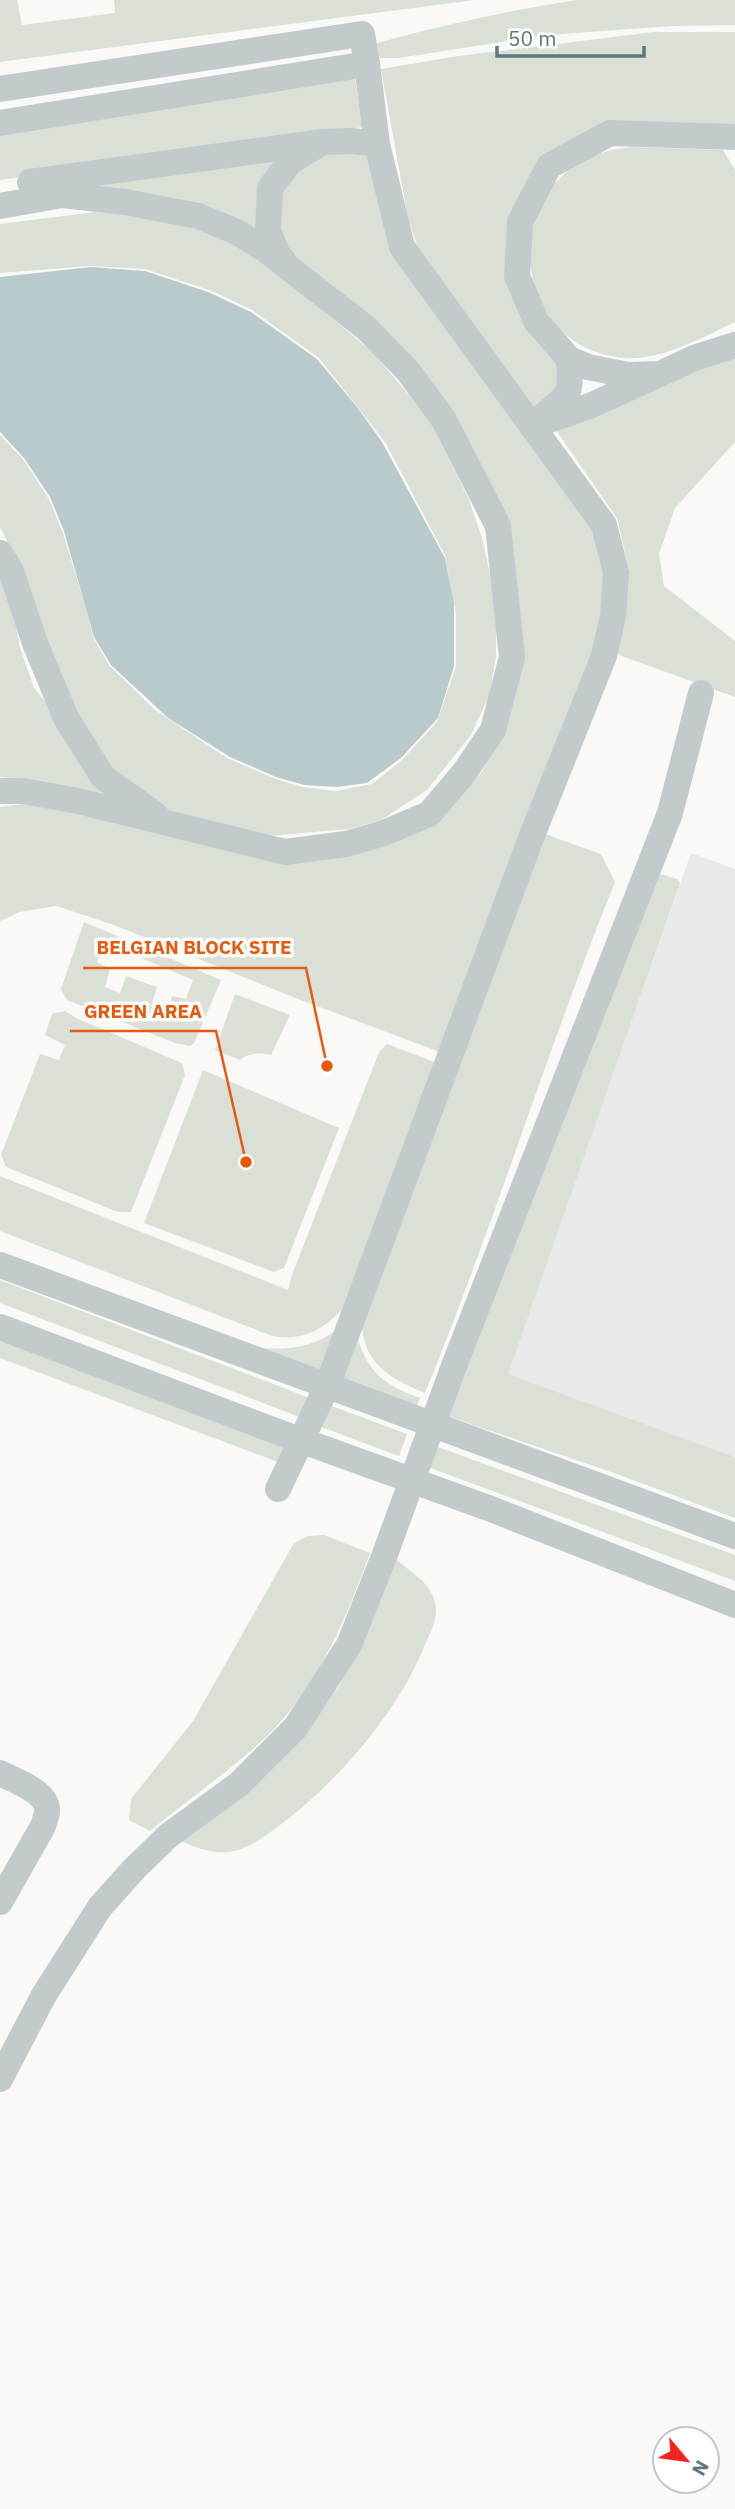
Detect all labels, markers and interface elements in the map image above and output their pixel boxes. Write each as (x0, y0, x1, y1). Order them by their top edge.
scale bar (497, 14, 644, 58)
text: 50 m (508, 24, 557, 52)
callout: BELGIAN BLOCK SITE (83, 928, 306, 968)
text: BELGIAN BLOCK SITE (97, 935, 291, 959)
callout: GREEN AREA (70, 991, 216, 1031)
text: GREEN AREA (84, 999, 202, 1023)
north arrow (651, 2425, 721, 2495)
text: N (687, 2456, 715, 2480)

